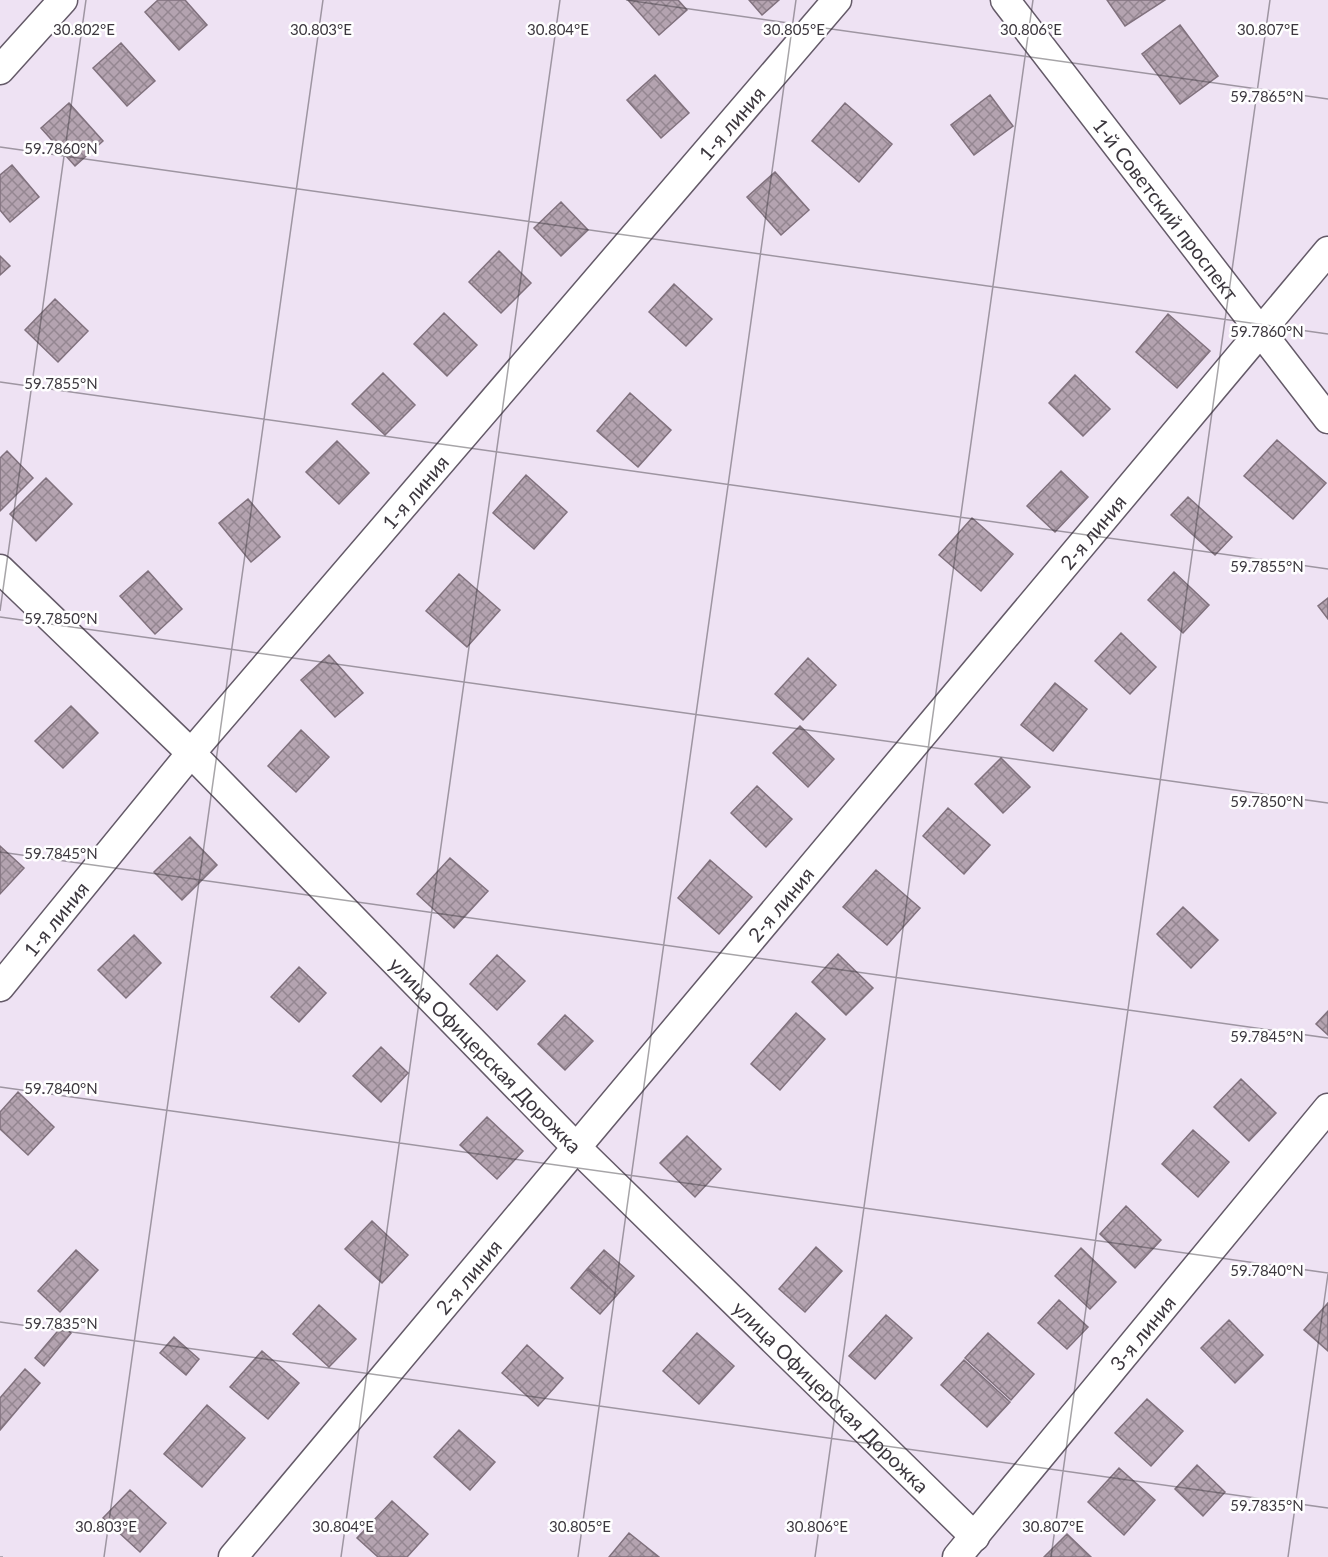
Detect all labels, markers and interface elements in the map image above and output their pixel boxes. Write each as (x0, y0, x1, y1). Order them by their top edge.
text: 30.802°E (53, 20, 115, 38)
text: 30.803°E (290, 20, 352, 38)
text: 30.804°E (527, 20, 589, 38)
text: 30.805°E (763, 20, 825, 38)
text: 30.806°E (1000, 20, 1062, 38)
text: 30.807°E (1237, 20, 1299, 38)
street label: 1-я линия (693, 81, 770, 165)
text: 59.7865°N (1230, 87, 1304, 105)
street label: 1-й Советский проспект (1088, 113, 1244, 305)
text: 59.7860°N (24, 139, 98, 157)
text: 59.7860°N (1230, 322, 1304, 340)
text: 59.7855°N (24, 374, 98, 392)
street label: 1-я линия (377, 450, 453, 534)
street label: 2-я линия (1055, 490, 1131, 574)
text: 59.7855°N (1230, 557, 1304, 575)
text: 59.7850°N (24, 609, 98, 627)
text: 59.7850°N (1230, 792, 1304, 810)
text: 59.7845°N (24, 844, 98, 862)
street label: 2-я линия (742, 862, 818, 946)
street label: 1-я линия (18, 876, 93, 961)
street label: улица Офицерская Дорожка (385, 952, 587, 1158)
text: 59.7845°N (1230, 1027, 1304, 1045)
text: 59.7840°N (24, 1079, 98, 1097)
street label: 2-я линия (430, 1234, 506, 1319)
text: 59.7840°N (1230, 1261, 1304, 1279)
street label: 3-я линия (1104, 1290, 1180, 1375)
street label: улица Офицерская Дорожка (728, 1295, 934, 1498)
text: 59.7835°N (24, 1314, 98, 1332)
text: 59.7835°N (1230, 1496, 1304, 1514)
text: 30.803°E (75, 1517, 137, 1535)
text: 30.804°E (312, 1517, 374, 1535)
text: 30.805°E (549, 1517, 611, 1535)
text: 30.806°E (786, 1517, 848, 1535)
text: 30.807°E (1022, 1517, 1084, 1535)

